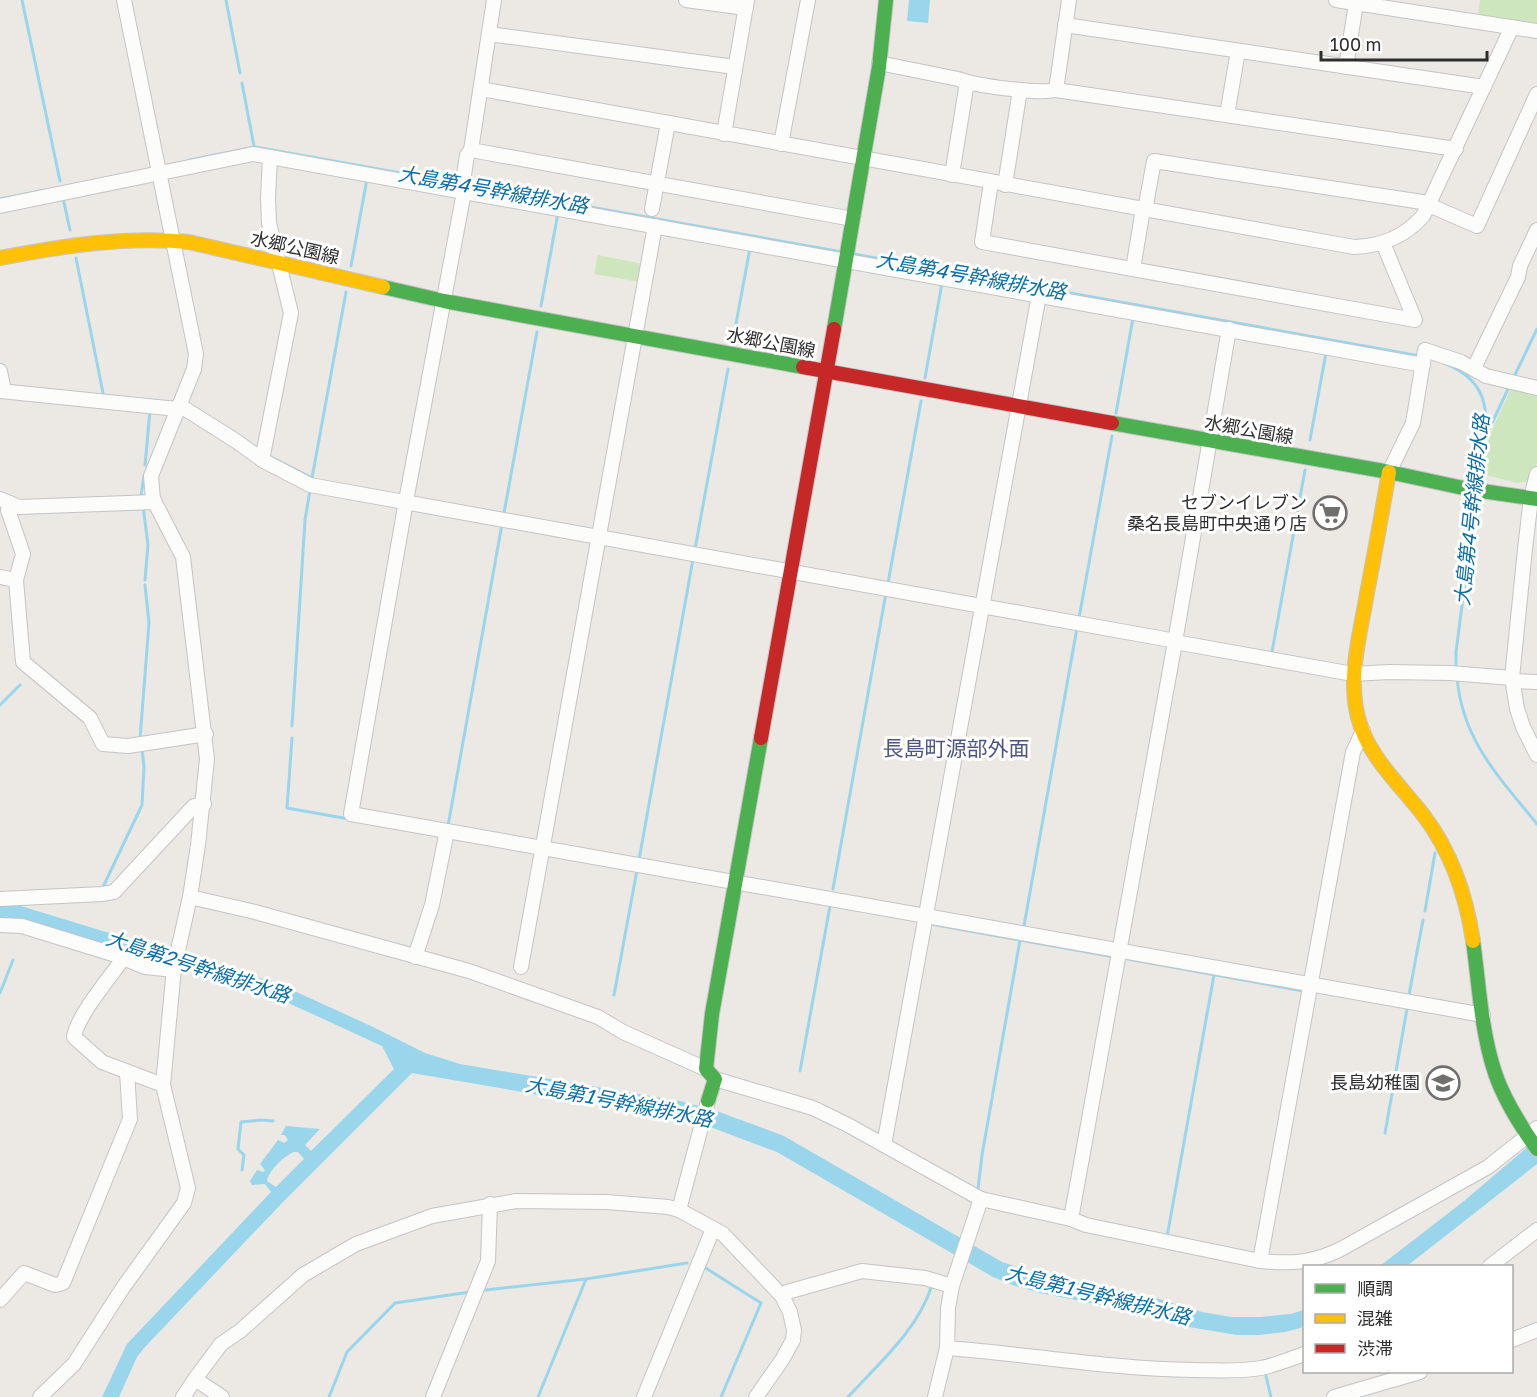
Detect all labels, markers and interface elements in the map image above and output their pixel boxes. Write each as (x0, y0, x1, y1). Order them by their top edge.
scale bar (1321, 24, 1488, 62)
text: 100 m (1330, 33, 1381, 55)
water label: 大島第4号幹線排水路 (396, 161, 592, 218)
street label: 水郷公園線 (249, 226, 342, 268)
water label: 大島第4号幹線排水路 (874, 247, 1070, 304)
street label: 水郷公園線 (725, 323, 817, 361)
street label: 水郷公園線 (1203, 410, 1295, 448)
water label: 大島第4号幹線排水路 (1449, 411, 1493, 607)
place label: セブンイレブン 桑名長島町中央通り店 (1127, 491, 1307, 534)
supermarket icon: セブンイレブン 桑名長島町中央通り店 (1312, 495, 1348, 531)
district label: 長島町源部外面 (883, 735, 1030, 761)
water label: 大島第2号幹線排水路 (103, 925, 295, 1008)
school or university icon: 長島幼稚園 (1425, 1065, 1461, 1101)
water label: 大島第1号幹線排水路 (524, 1071, 717, 1131)
place label: 長島幼稚園 (1330, 1071, 1420, 1093)
water label: 大島第1号幹線排水路 (1003, 1259, 1195, 1329)
legend (1303, 1265, 1513, 1373)
text: 順調 (1357, 1277, 1393, 1299)
text: 混雑 (1357, 1307, 1393, 1329)
text: 渋滞 (1357, 1337, 1393, 1359)

